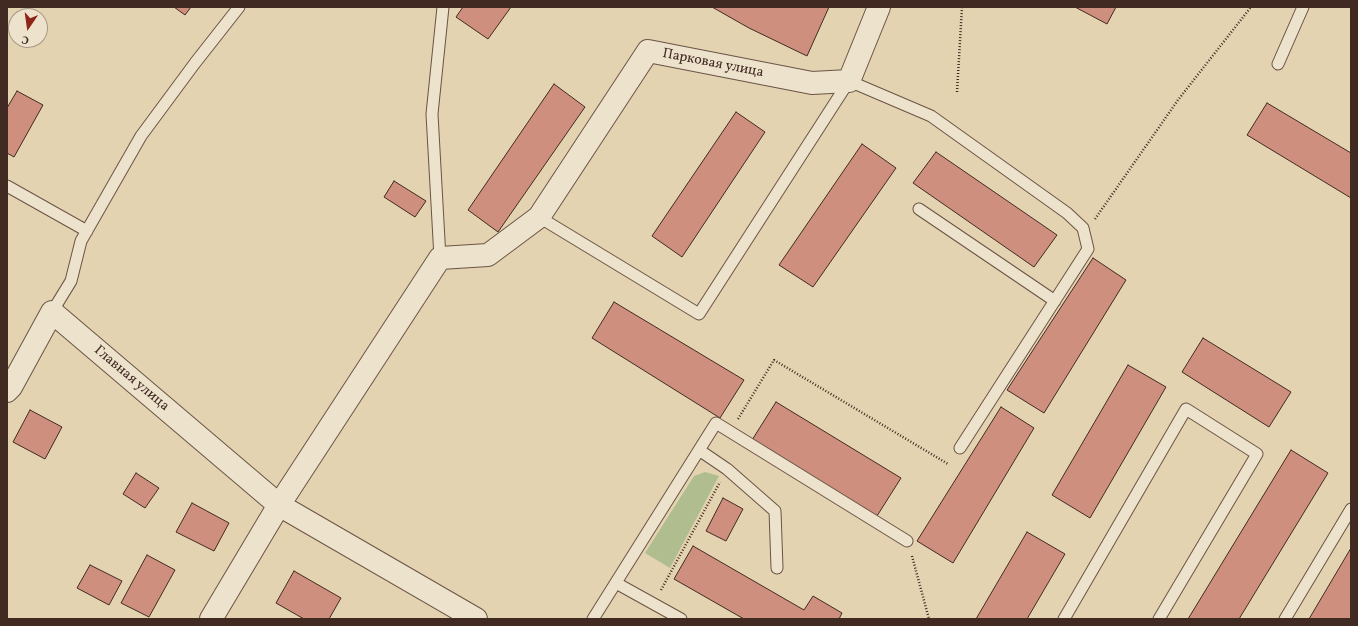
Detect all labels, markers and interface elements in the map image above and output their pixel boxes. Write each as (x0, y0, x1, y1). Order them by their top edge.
north arrow (8, 8, 48, 48)
text: С (20, 31, 31, 47)
street label: Парковая улица (661, 46, 765, 82)
street label: Главная улица (90, 343, 172, 415)

